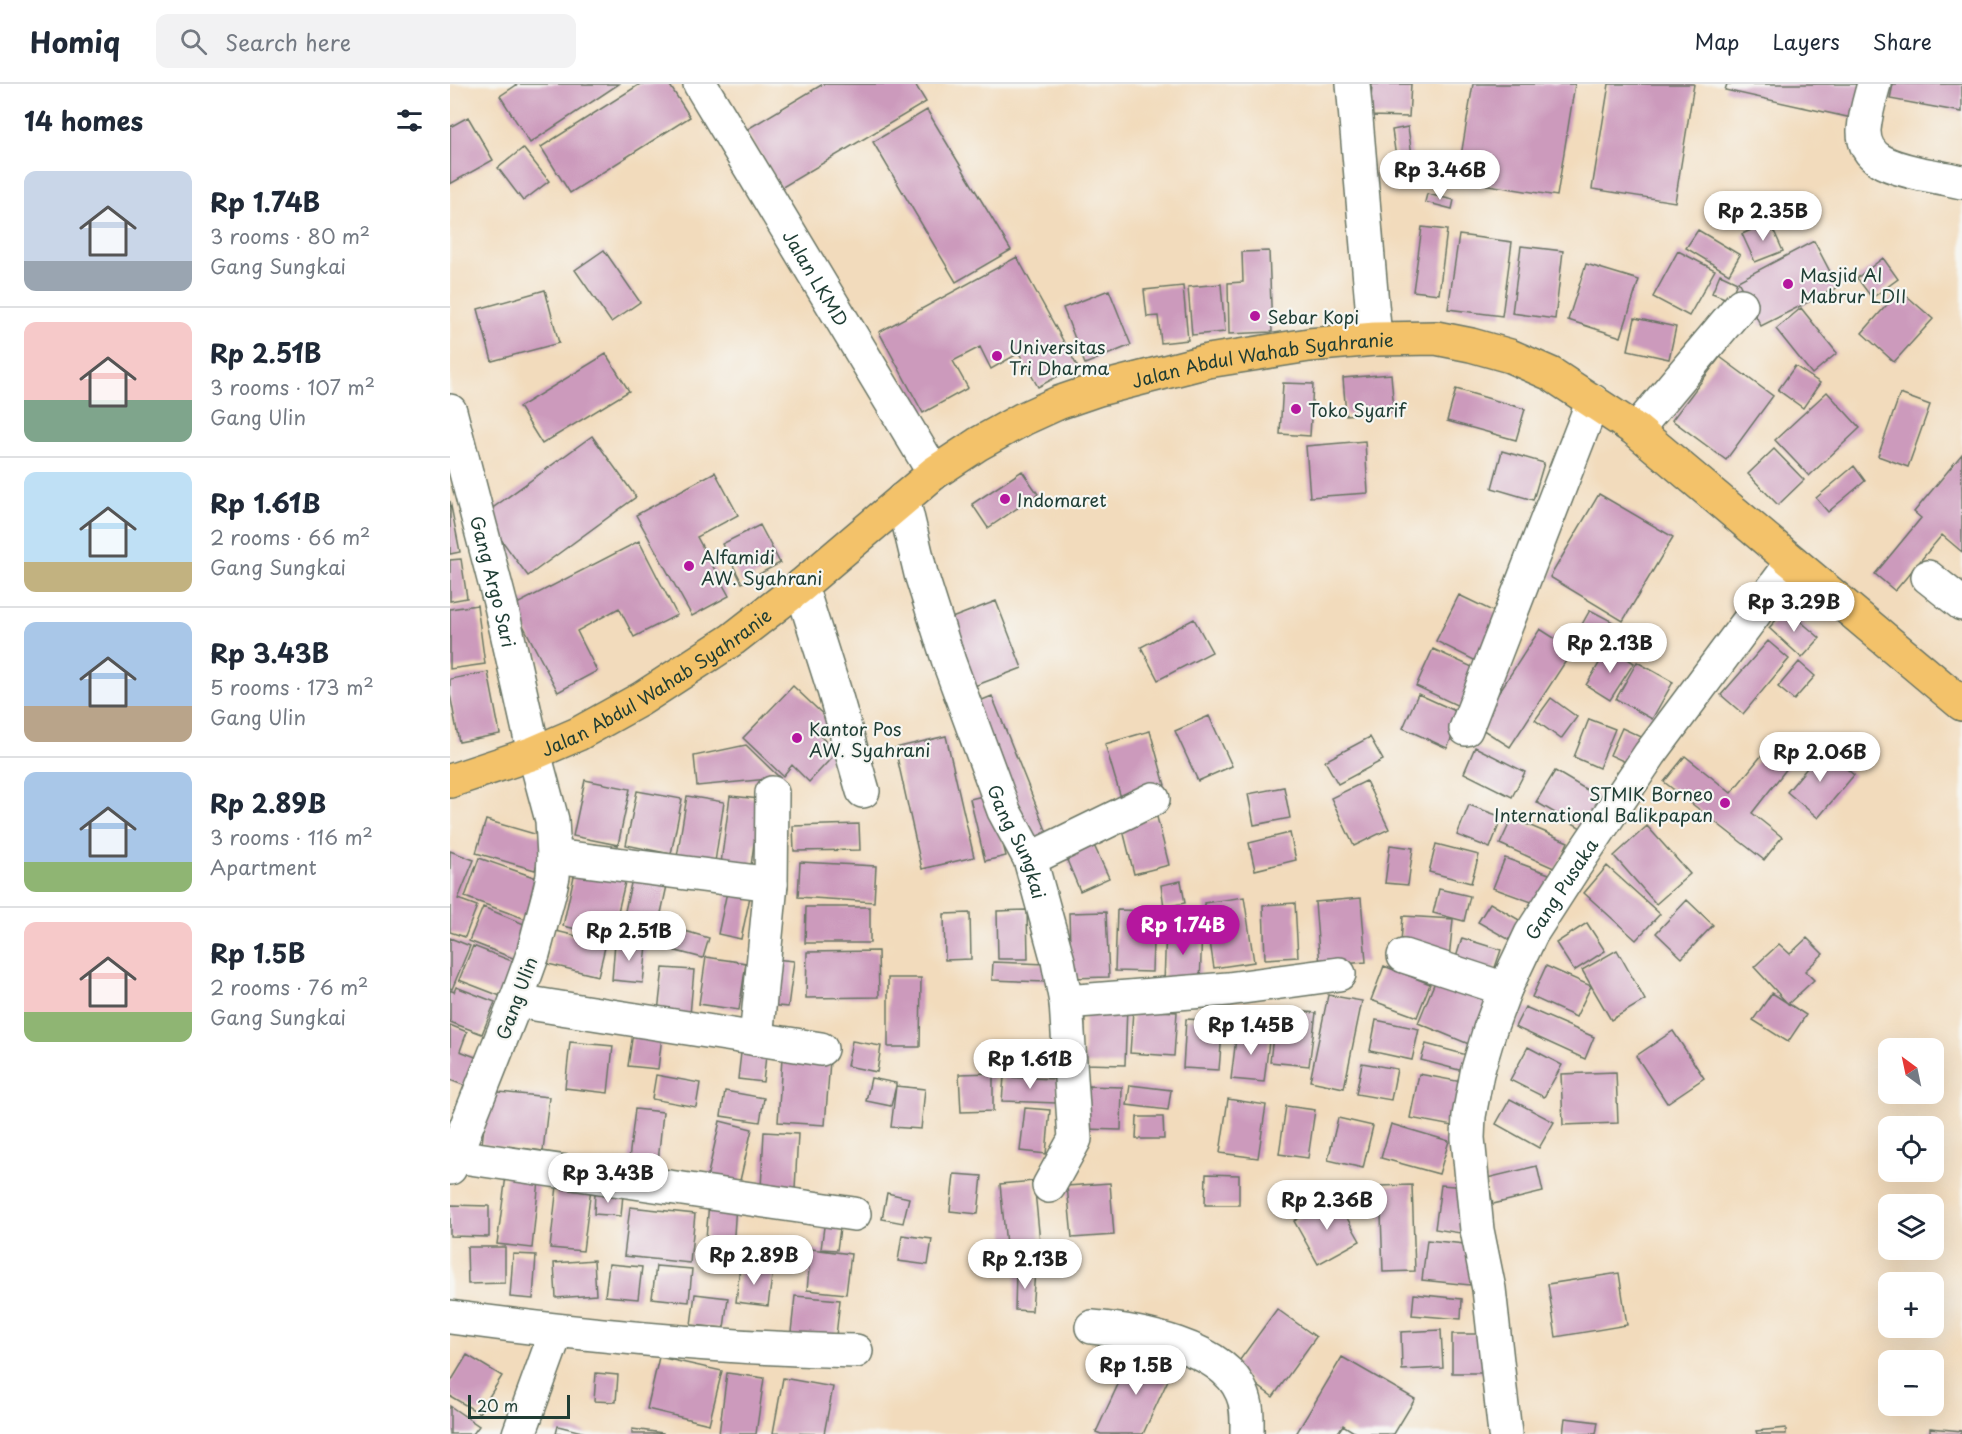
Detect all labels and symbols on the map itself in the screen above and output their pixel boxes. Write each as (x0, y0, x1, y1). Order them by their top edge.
pin: Rp 3.46B (1378, 150, 1502, 201)
pin: Rp 2.35B (1701, 191, 1825, 242)
street label: Jalan LKMD (777, 224, 856, 331)
place label: Masjid Al Mabrur LDII (1800, 261, 1906, 309)
marker: Masjid Al Mabrur LDII (1781, 277, 1795, 291)
place label: Sebar Kopi (1267, 303, 1359, 330)
marker: Sebar Kopi (1248, 309, 1262, 323)
street label: Jalan Abdul Wahab Syahranie (1129, 325, 1394, 394)
place label: Universitas Tri Dharma (1009, 333, 1109, 381)
marker: Universitas Tri Dharma (990, 349, 1004, 363)
place label: Toko Syarif (1308, 396, 1408, 423)
marker: Toko Syarif (1289, 402, 1303, 416)
place label: Indomaret (1017, 486, 1107, 513)
marker: Indomaret (998, 492, 1012, 506)
street label: Gang Argo Sari (464, 513, 523, 650)
place label: Alfamidi AW. Syahrani (701, 543, 823, 591)
marker: Alfamidi AW. Syahrani (682, 559, 696, 573)
pin: Rp 3.29B (1732, 582, 1856, 633)
street label: Jalan Abdul Wahab Syahranie (536, 601, 777, 762)
pin: Rp 2.13B (1548, 623, 1672, 674)
place label: Kantor Pos AW. Syahrani (809, 715, 931, 763)
marker: Kantor Pos AW. Syahrani (790, 731, 804, 745)
pin: Rp 2.06B (1758, 732, 1882, 783)
street label: Gang Sungkai (982, 780, 1054, 902)
place label: STMIK Borneo International Balikpapan (1494, 780, 1713, 828)
marker: STMIK Borneo International Balikpapan (1718, 796, 1732, 810)
street label: Gang Pusaka (1518, 832, 1604, 945)
pin: Rp 1.74B (1121, 905, 1245, 956)
pin: Rp 2.51B (567, 911, 691, 962)
street label: Gang Ulin (489, 953, 543, 1043)
pin: Rp 1.45B (1189, 1005, 1313, 1056)
north arrow (1878, 1038, 1944, 1104)
pin: Rp 1.61B (968, 1039, 1092, 1090)
pin: Rp 3.43B (546, 1153, 670, 1204)
pin: Rp 2.36B (1265, 1180, 1389, 1231)
pin: Rp 2.89B (692, 1235, 816, 1286)
pin: Rp 2.13B (963, 1239, 1087, 1290)
pin: Rp 1.5B (1081, 1345, 1191, 1396)
scale bar (468, 1392, 570, 1420)

